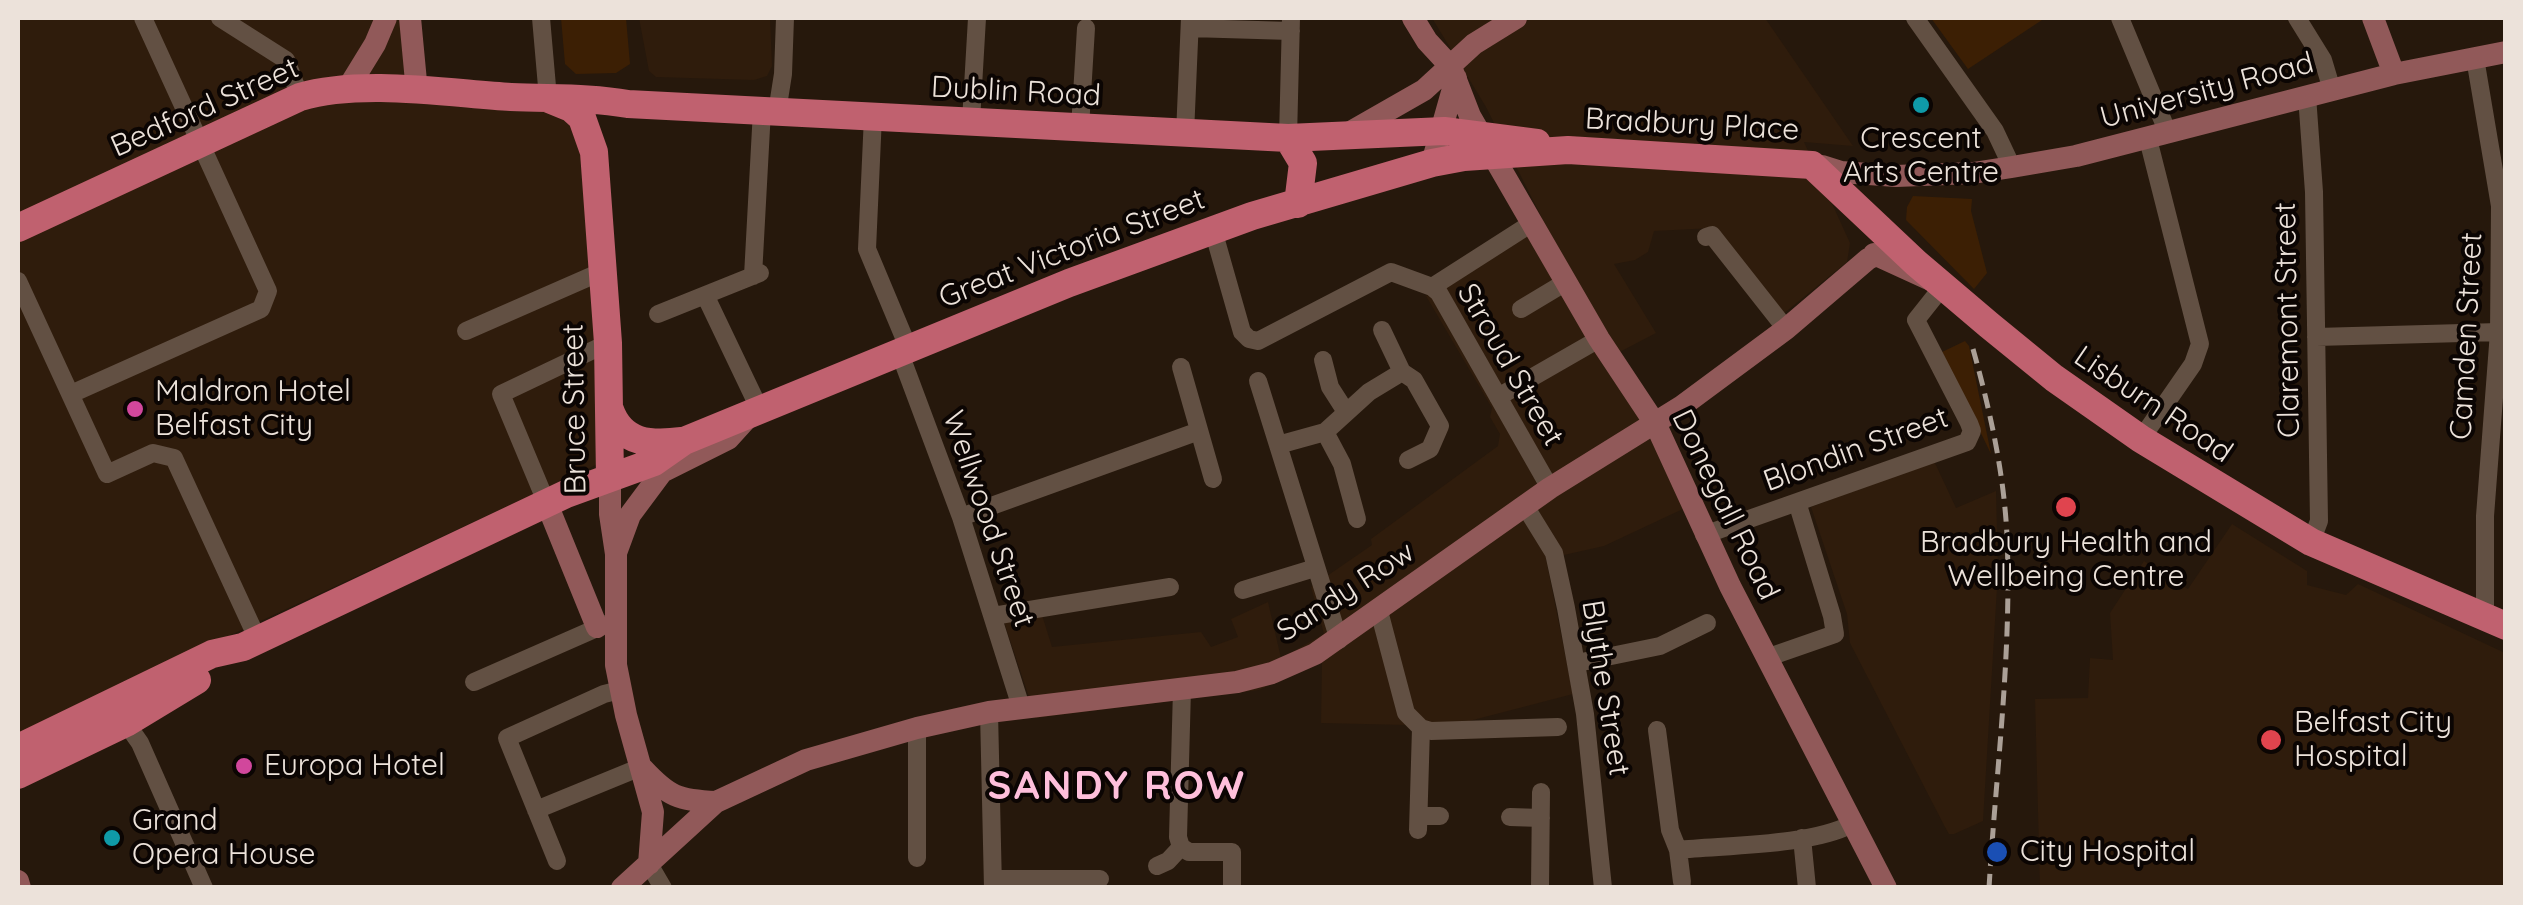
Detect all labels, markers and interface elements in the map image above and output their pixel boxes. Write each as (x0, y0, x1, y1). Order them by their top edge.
street label: University Road (2096, 45, 2318, 137)
street label: Bedford Street (106, 51, 304, 165)
street label: Dublin Road (930, 70, 1102, 114)
marker: Crescent Arts Centre (1910, 94, 1932, 116)
street label: Bradbury Place (1584, 101, 1800, 149)
place label: Crescent Arts Centre (1843, 121, 1999, 192)
street label: Great Victoria Street (934, 182, 1210, 316)
street label: Claremont Street (2268, 202, 2308, 438)
street label: Camden Street (2444, 231, 2490, 441)
street label: Stroud Street (1449, 277, 1571, 453)
street label: Bruce Street (556, 323, 594, 495)
street label: Lisburn Road (2067, 339, 2239, 471)
place label: Maldron Hotel Belfast City (155, 374, 351, 444)
marker: Maldron Hotel Belfast City (124, 398, 146, 420)
street label: Blondin Street (1759, 400, 1953, 500)
street label: Donegall Road (1663, 404, 1787, 606)
street label: Wellwood Street (934, 406, 1042, 632)
marker: Bradbury Health and Wellbeing Centre (2053, 494, 2079, 520)
place label: Bradbury Health and Wellbeing Centre (1920, 525, 2212, 596)
street label: Sandy Row (1271, 534, 1421, 650)
street label: Blythe Street (1573, 598, 1637, 778)
place label: Belfast City Hospital (2294, 705, 2452, 776)
marker: Belfast City Hospital (2258, 727, 2284, 753)
place label: Europa Hotel (264, 748, 445, 784)
marker: Europa Hotel (233, 755, 255, 777)
district label: SANDY ROW (988, 763, 1246, 811)
place label: Grand Opera House (132, 803, 315, 874)
marker: Grand Opera House (101, 827, 123, 849)
place label: City Hospital (2020, 834, 2195, 870)
marker: City Hospital (1984, 839, 2010, 865)

